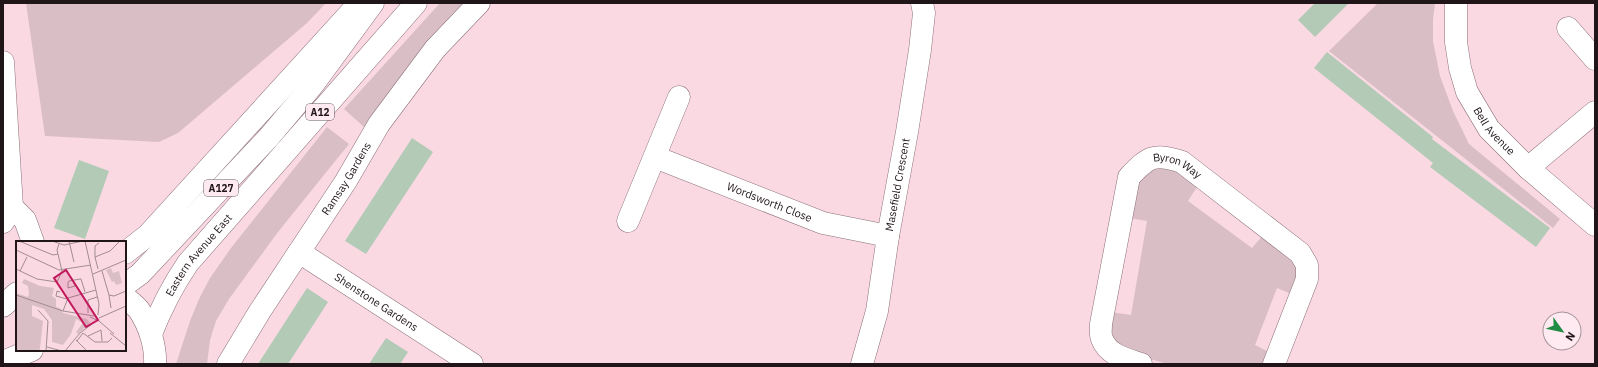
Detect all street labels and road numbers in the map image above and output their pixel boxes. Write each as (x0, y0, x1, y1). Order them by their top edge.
road number: A12 (306, 104, 334, 120)
street label: Bell Avenue (1470, 104, 1518, 158)
street label: Masefield Crescent (882, 137, 913, 232)
street label: Ramsay Gardens (318, 140, 374, 218)
street label: Byron Way (1152, 150, 1205, 182)
street label: Wordsworth Close (725, 179, 814, 225)
road number: A127 (204, 180, 238, 196)
street label: Eastern Avenue East (162, 211, 235, 299)
street label: Shenstone Gardens (332, 270, 421, 334)

